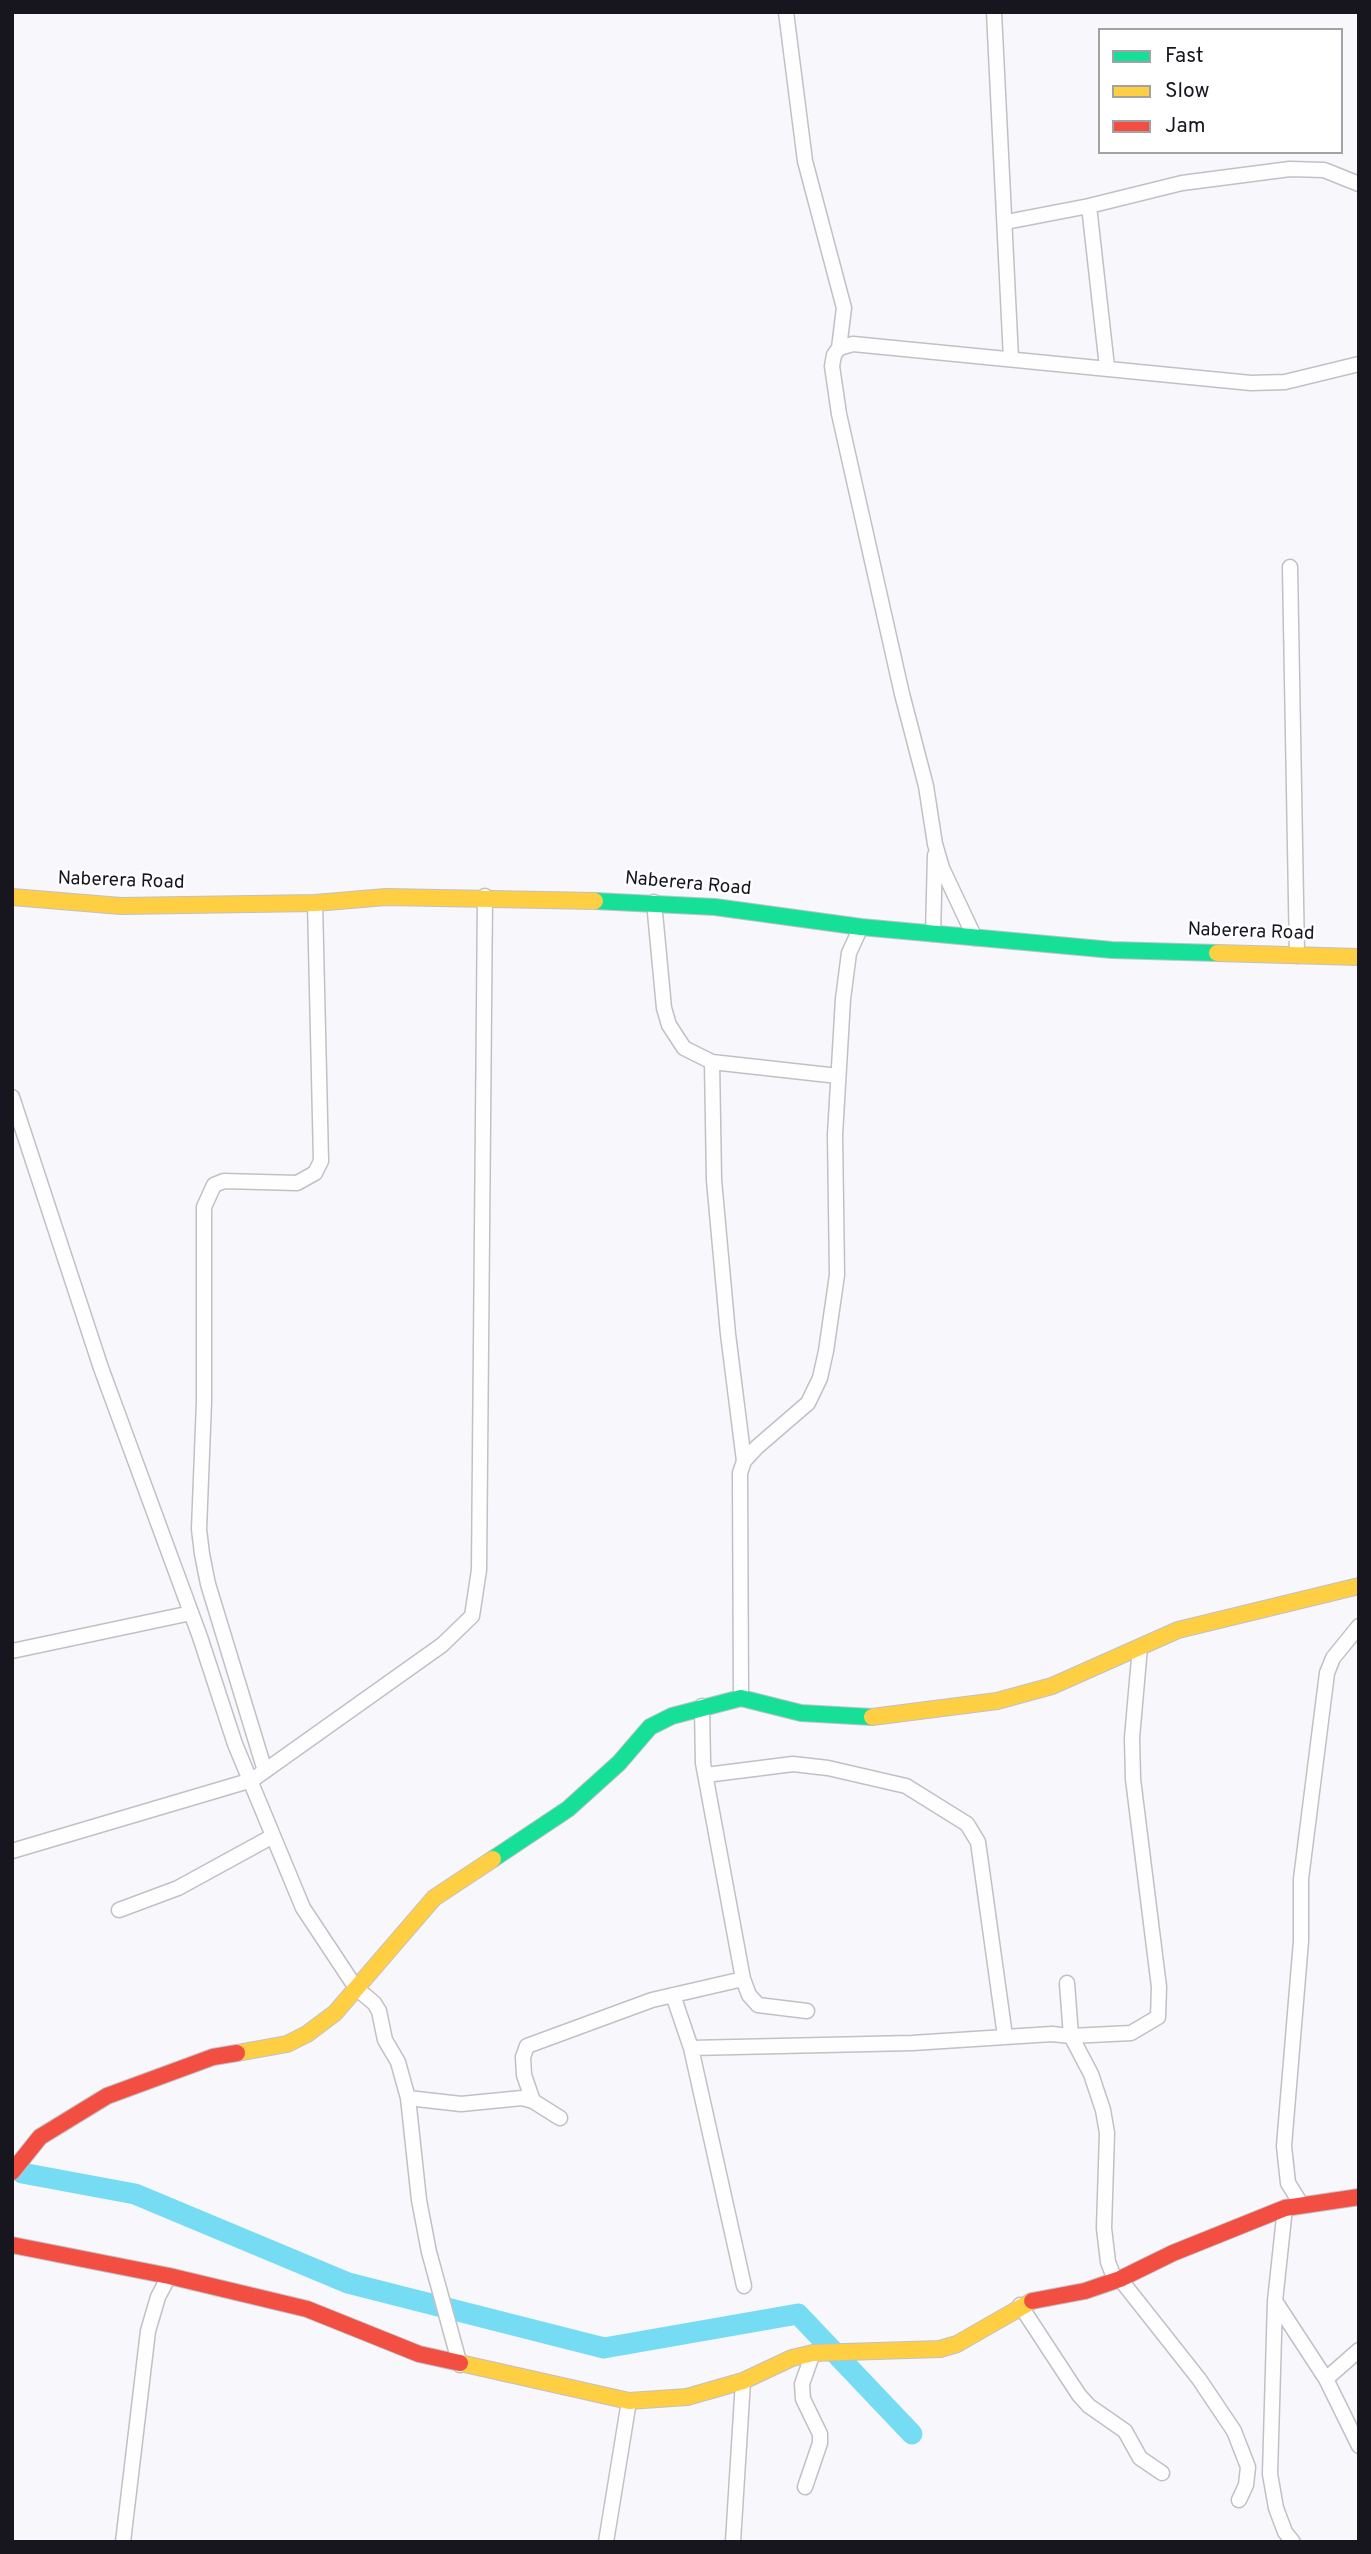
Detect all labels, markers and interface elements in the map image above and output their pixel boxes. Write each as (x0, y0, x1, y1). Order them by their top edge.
legend (1098, 28, 1343, 154)
text: Fast (1165, 43, 1204, 70)
text: Slow (1165, 78, 1210, 105)
text: Jam (1165, 113, 1206, 140)
street label: Naberera Road (57, 868, 185, 896)
street label: Naberera Road (624, 868, 752, 902)
street label: Naberera Road (1187, 919, 1315, 947)

